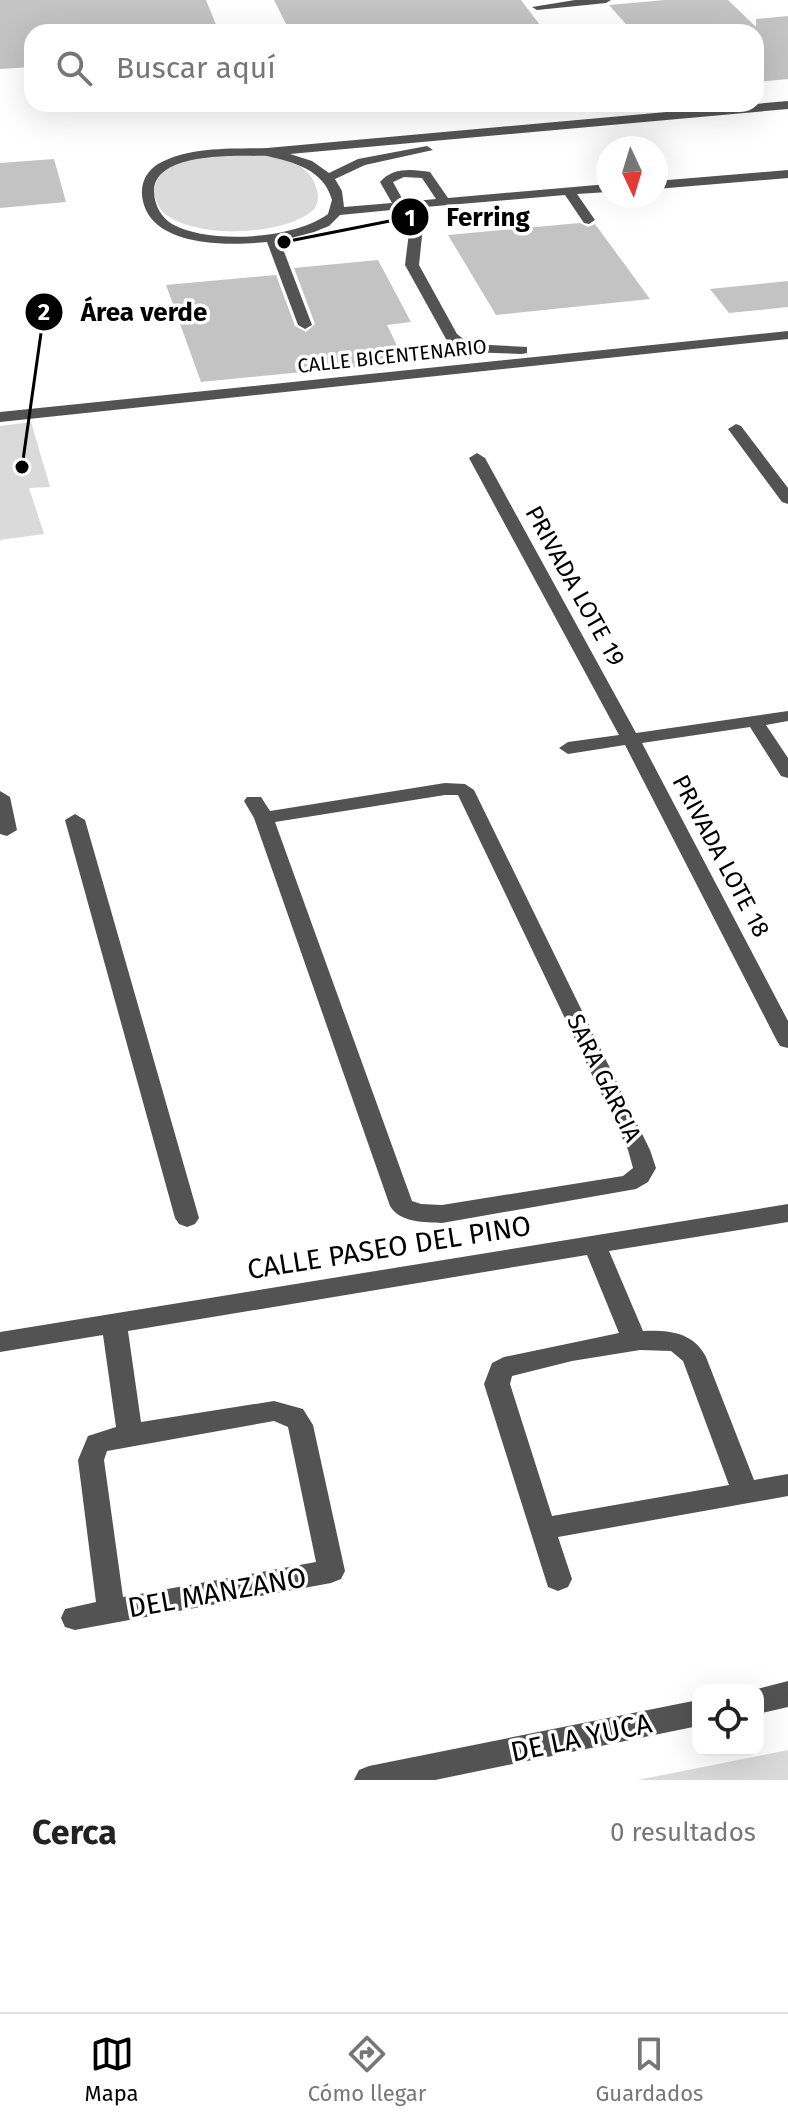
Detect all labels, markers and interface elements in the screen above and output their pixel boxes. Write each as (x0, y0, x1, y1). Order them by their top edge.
search box (24, 24, 764, 112)
icon: search (52, 46, 96, 90)
text: Buscar aquí (116, 50, 276, 86)
north arrow (596, 136, 668, 208)
callout: Ferring (390, 192, 546, 242)
text: Ferring (446, 202, 530, 233)
text: 1 (404, 204, 416, 232)
callout: Área verde (24, 287, 223, 337)
text: Área verde (80, 296, 207, 328)
text: 2 (38, 298, 50, 326)
street label: CALLE BICENTENARIO (296, 334, 488, 378)
street label: PRIVADA LOTE 19 (519, 501, 631, 671)
street label: PRIVADA LOTE 18 (667, 770, 775, 942)
street label: SARA GARCIA (561, 1009, 647, 1147)
street label: CALLE PASEO DEL PINO (245, 1209, 533, 1286)
street label: DEL MANZANO (125, 1561, 309, 1624)
map controls (692, 1684, 764, 1756)
button: locate (692, 1684, 764, 1756)
street label: DE LA YUCA (507, 1706, 655, 1769)
text: Cerca (32, 1812, 117, 1853)
text: 0 resultados (610, 1817, 756, 1848)
tab: Mapa (85, 2032, 139, 2107)
tab: Cómo llegar (308, 2032, 426, 2107)
tab: Guardados (595, 2032, 703, 2107)

